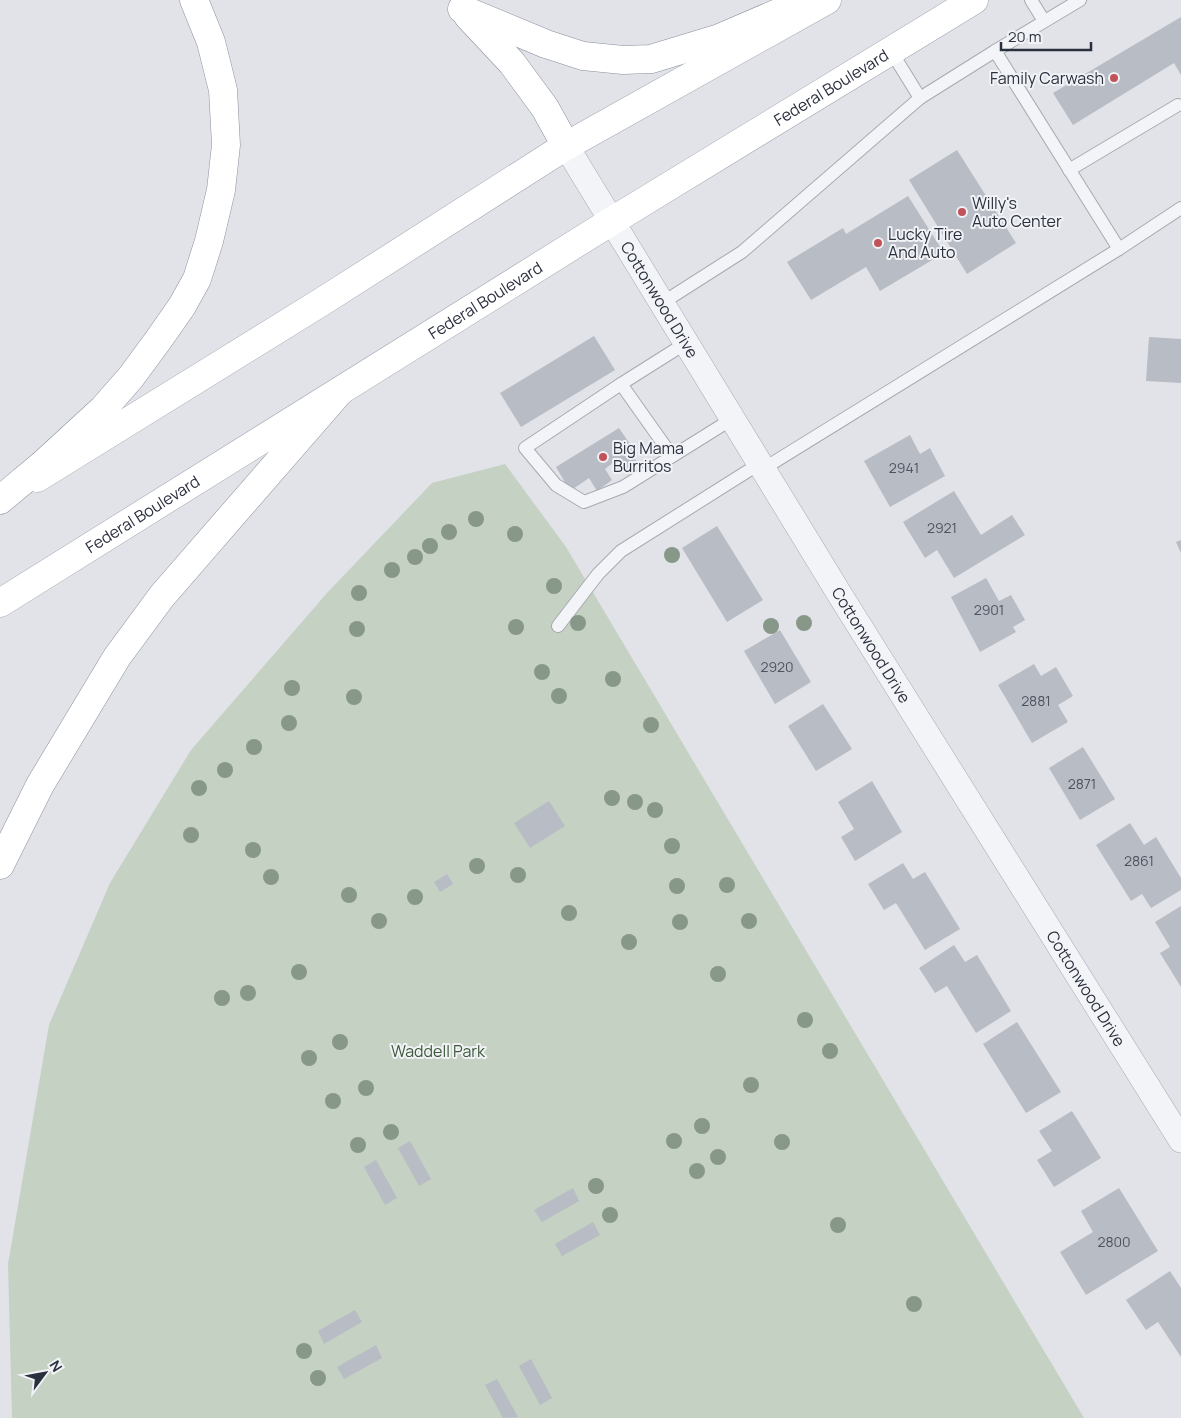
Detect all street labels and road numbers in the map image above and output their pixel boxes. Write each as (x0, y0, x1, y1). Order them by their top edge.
street label: Federal Boulevard (770, 44, 892, 131)
street label: Cottonwood Drive (616, 237, 704, 362)
street label: Federal Boulevard (424, 256, 546, 344)
street label: Federal Boulevard (81, 470, 204, 558)
street label: Cottonwood Drive (827, 583, 916, 707)
street label: Cottonwood Drive (1042, 926, 1131, 1050)

